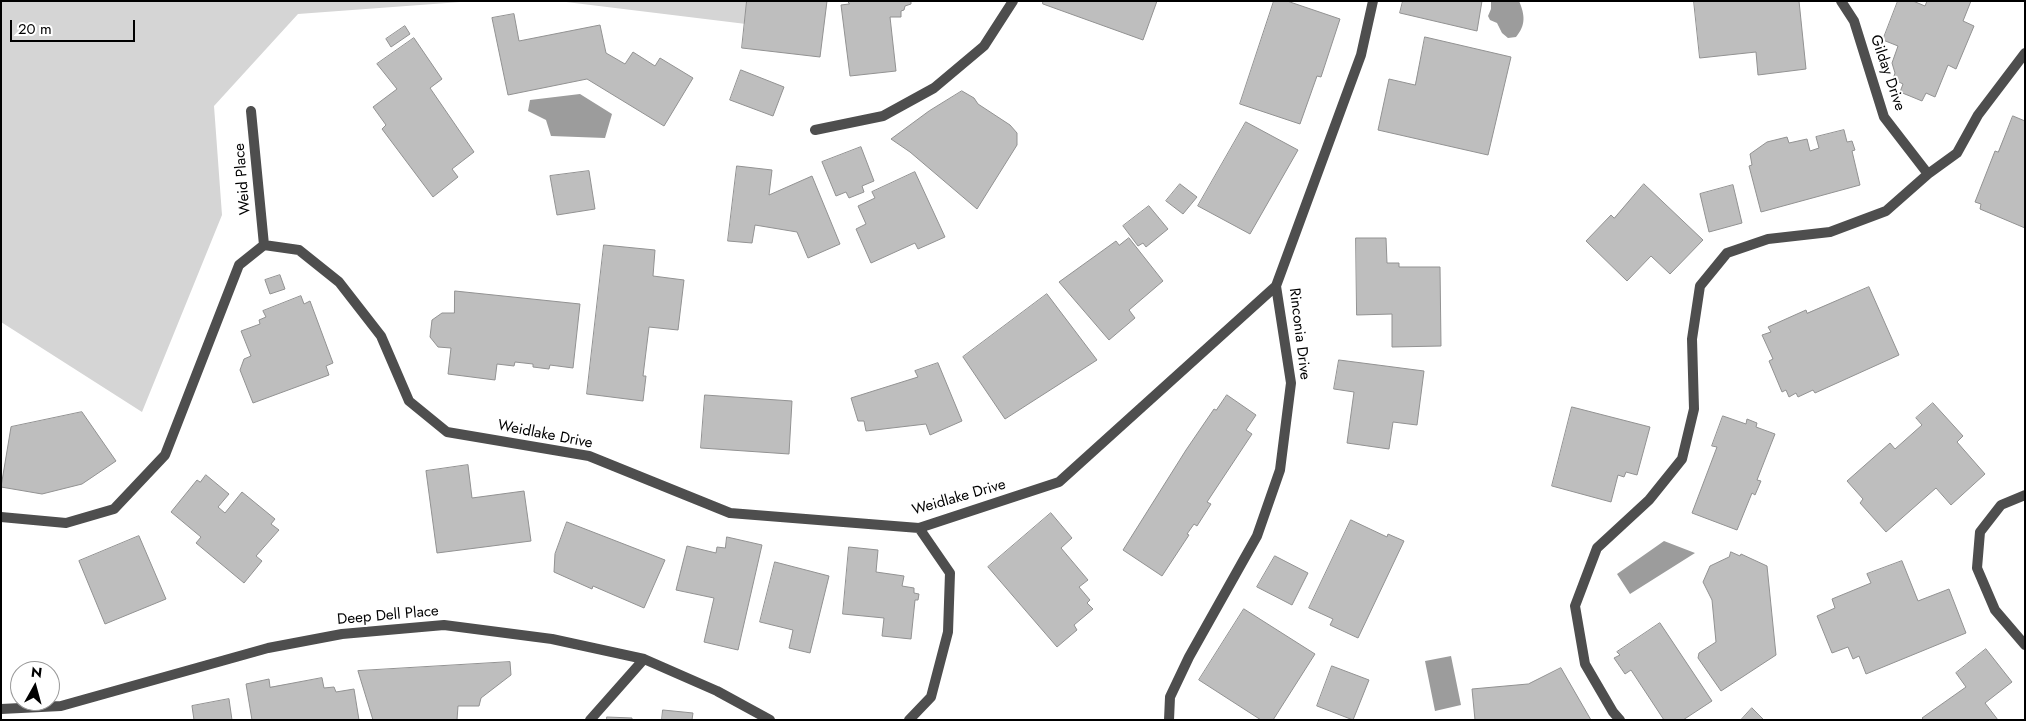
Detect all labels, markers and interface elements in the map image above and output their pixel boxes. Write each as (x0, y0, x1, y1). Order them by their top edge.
scale bar (12, 10, 138, 42)
text: 20 m (18, 18, 52, 40)
street label: Gilday Drive (1866, 33, 1908, 113)
street label: Weid Place (231, 142, 255, 216)
street label: Rinconia Drive (1284, 287, 1314, 381)
street label: Weidlake Drive (496, 417, 594, 453)
street label: Weidlake Drive (910, 476, 1008, 520)
street label: Deep Dell Place (337, 603, 439, 629)
north arrow (10, 661, 60, 711)
text: N (30, 662, 43, 683)

